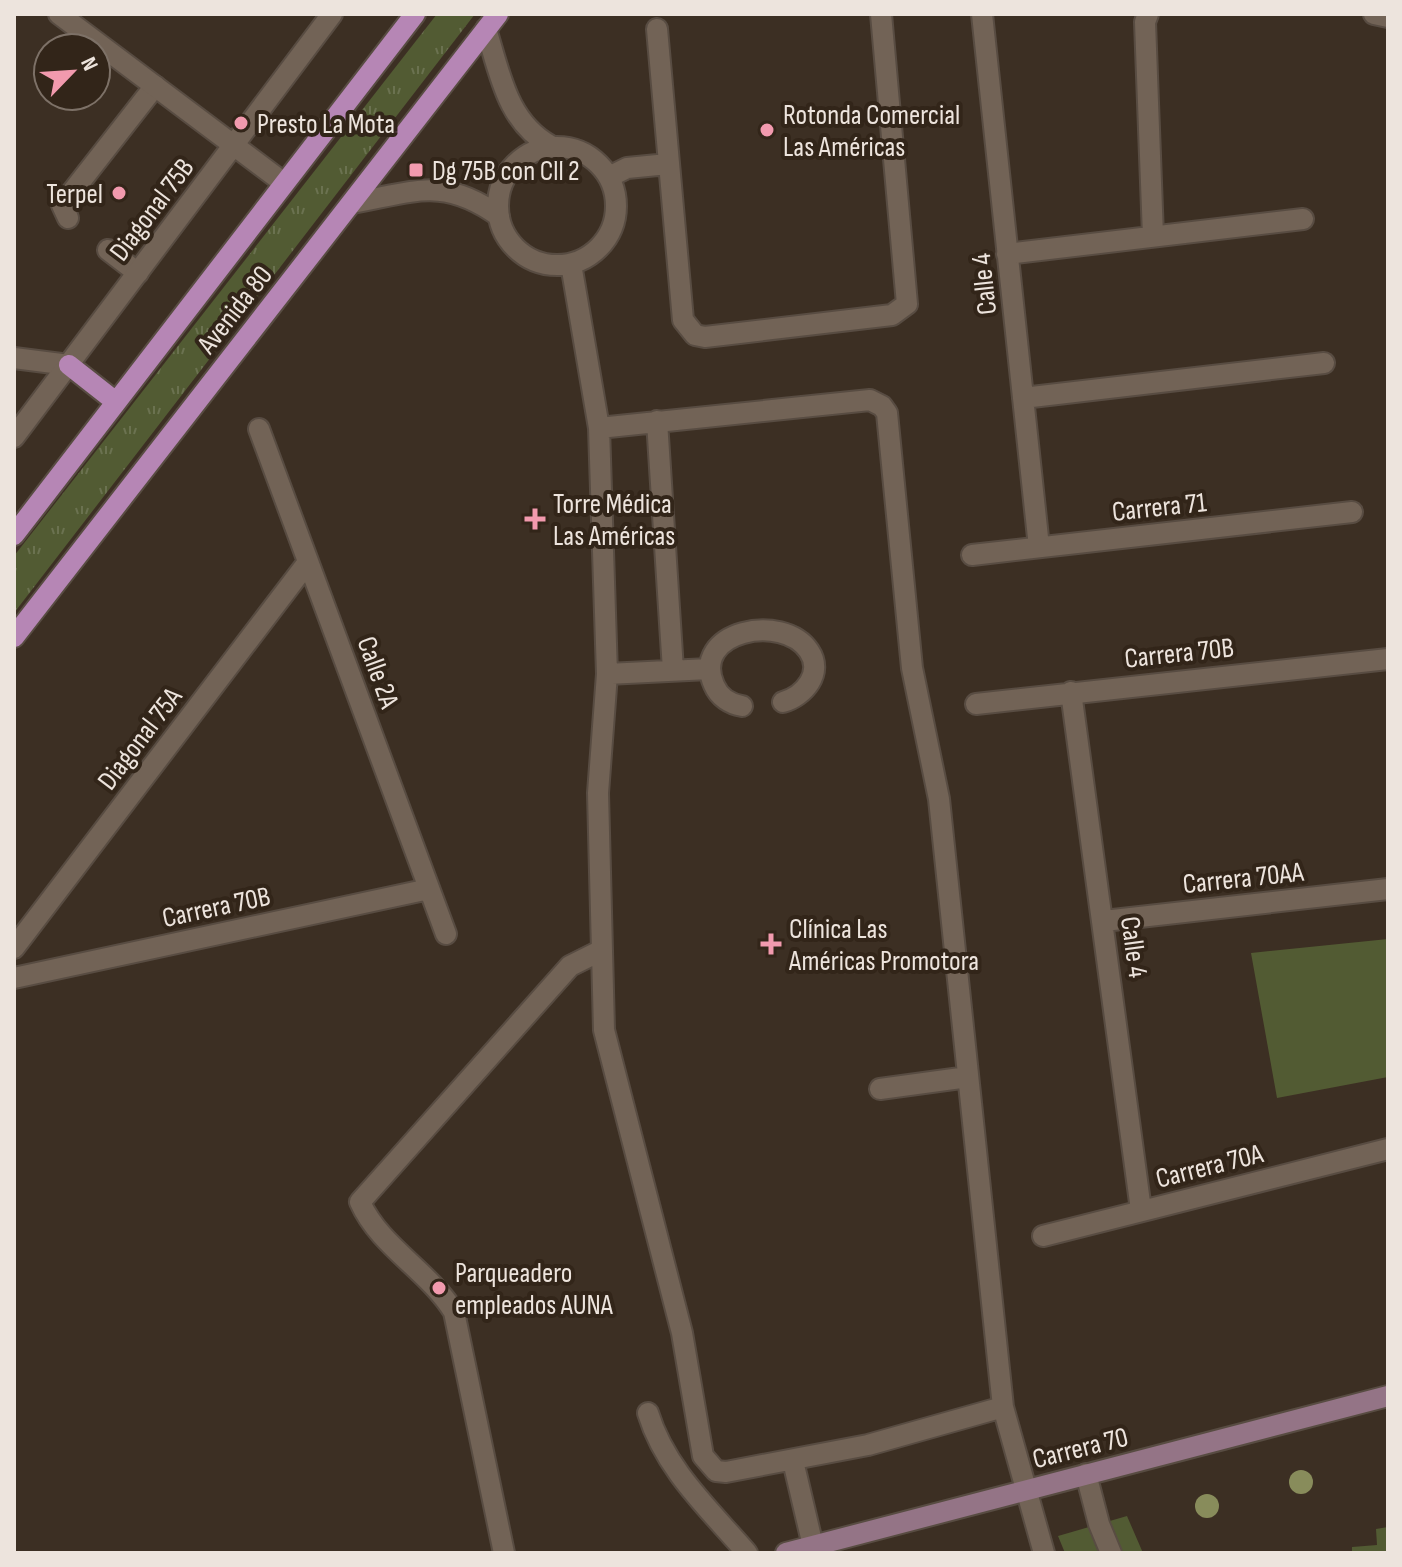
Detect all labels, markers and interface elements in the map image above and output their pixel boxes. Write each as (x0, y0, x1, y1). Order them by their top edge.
north arrow (32, 32, 112, 112)
text: N (74, 53, 103, 75)
place label: Rotonda Comercial Las Américas (783, 99, 960, 164)
place label: Presto La Mota (257, 108, 395, 141)
marker: Presto La Mota (232, 114, 250, 132)
marker: Rotonda Comercial Las Américas (758, 121, 776, 139)
street label: Diagonal 75B (103, 152, 201, 268)
place label: Dg 75B con Cll 2 (432, 155, 580, 188)
marker: Dg 75B con Cll 2 (407, 161, 425, 179)
place label: Terpel (46, 178, 103, 211)
marker: Terpel (110, 184, 128, 202)
street label: Calle 4 (965, 251, 1004, 316)
street label: Avenida 80 (190, 259, 280, 361)
street label: Carrera 71 (1110, 486, 1208, 529)
place label: Torre Médica Las Américas (553, 488, 675, 553)
marker: Torre Médica Las Américas (524, 508, 546, 530)
street label: Carrera 70B (1123, 631, 1235, 676)
street label: Calle 2A (350, 632, 406, 714)
street label: Diagonal 75A (91, 681, 190, 796)
street label: Carrera 70AA (1181, 856, 1306, 901)
street label: Carrera 70B (159, 880, 273, 935)
place label: Clínica Las Américas Promotora (788, 913, 979, 978)
street label: Calle 4 (1113, 914, 1154, 980)
marker: Clínica Las Américas Promotora (760, 933, 782, 955)
street label: Carrera 70A (1153, 1137, 1267, 1196)
place label: Parqueadero empleados AUNA (455, 1257, 614, 1322)
marker: Parqueadero empleados AUNA (430, 1279, 448, 1297)
street label: Carrera 70 (1029, 1421, 1132, 1476)

